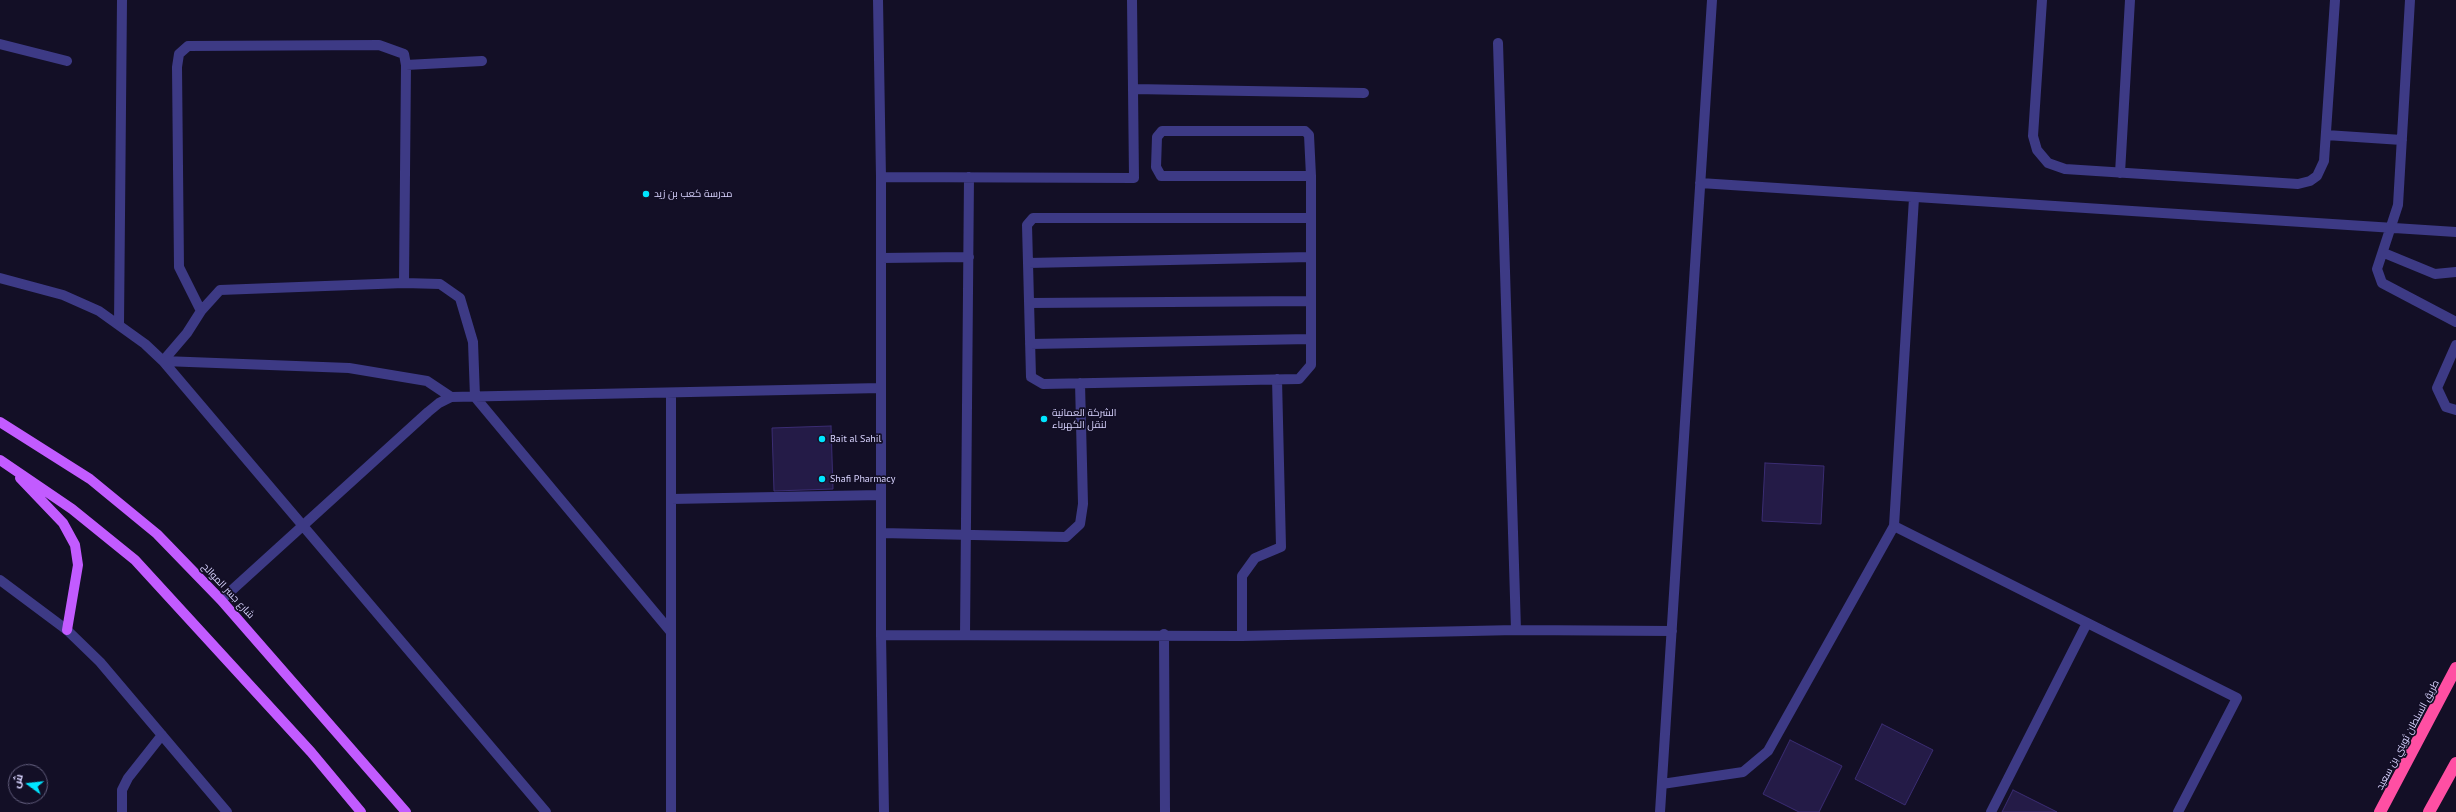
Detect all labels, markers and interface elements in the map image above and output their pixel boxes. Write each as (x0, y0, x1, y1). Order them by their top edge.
place label: مدرسة كعب بن زيد (654, 188, 732, 200)
marker: مدرسة كعب بن زيد (641, 189, 651, 199)
place label: الشرکة العمانیة لنقل الکهرباء (1052, 407, 1116, 430)
marker: الشرکة العمانیة لنقل الکهرباء (1039, 414, 1049, 424)
place label: Bait al Sahil (830, 433, 881, 445)
marker: Bait al Sahil (817, 434, 827, 444)
place label: Shafi Pharmacy (830, 473, 895, 485)
marker: Shafi Pharmacy (817, 474, 827, 484)
street label: شارع جسر الموالح (199, 561, 257, 621)
street label: طريق السلطان ثويني بن سعيد (2374, 678, 2442, 792)
north arrow (8, 764, 48, 804)
text: ش (9, 773, 26, 790)

